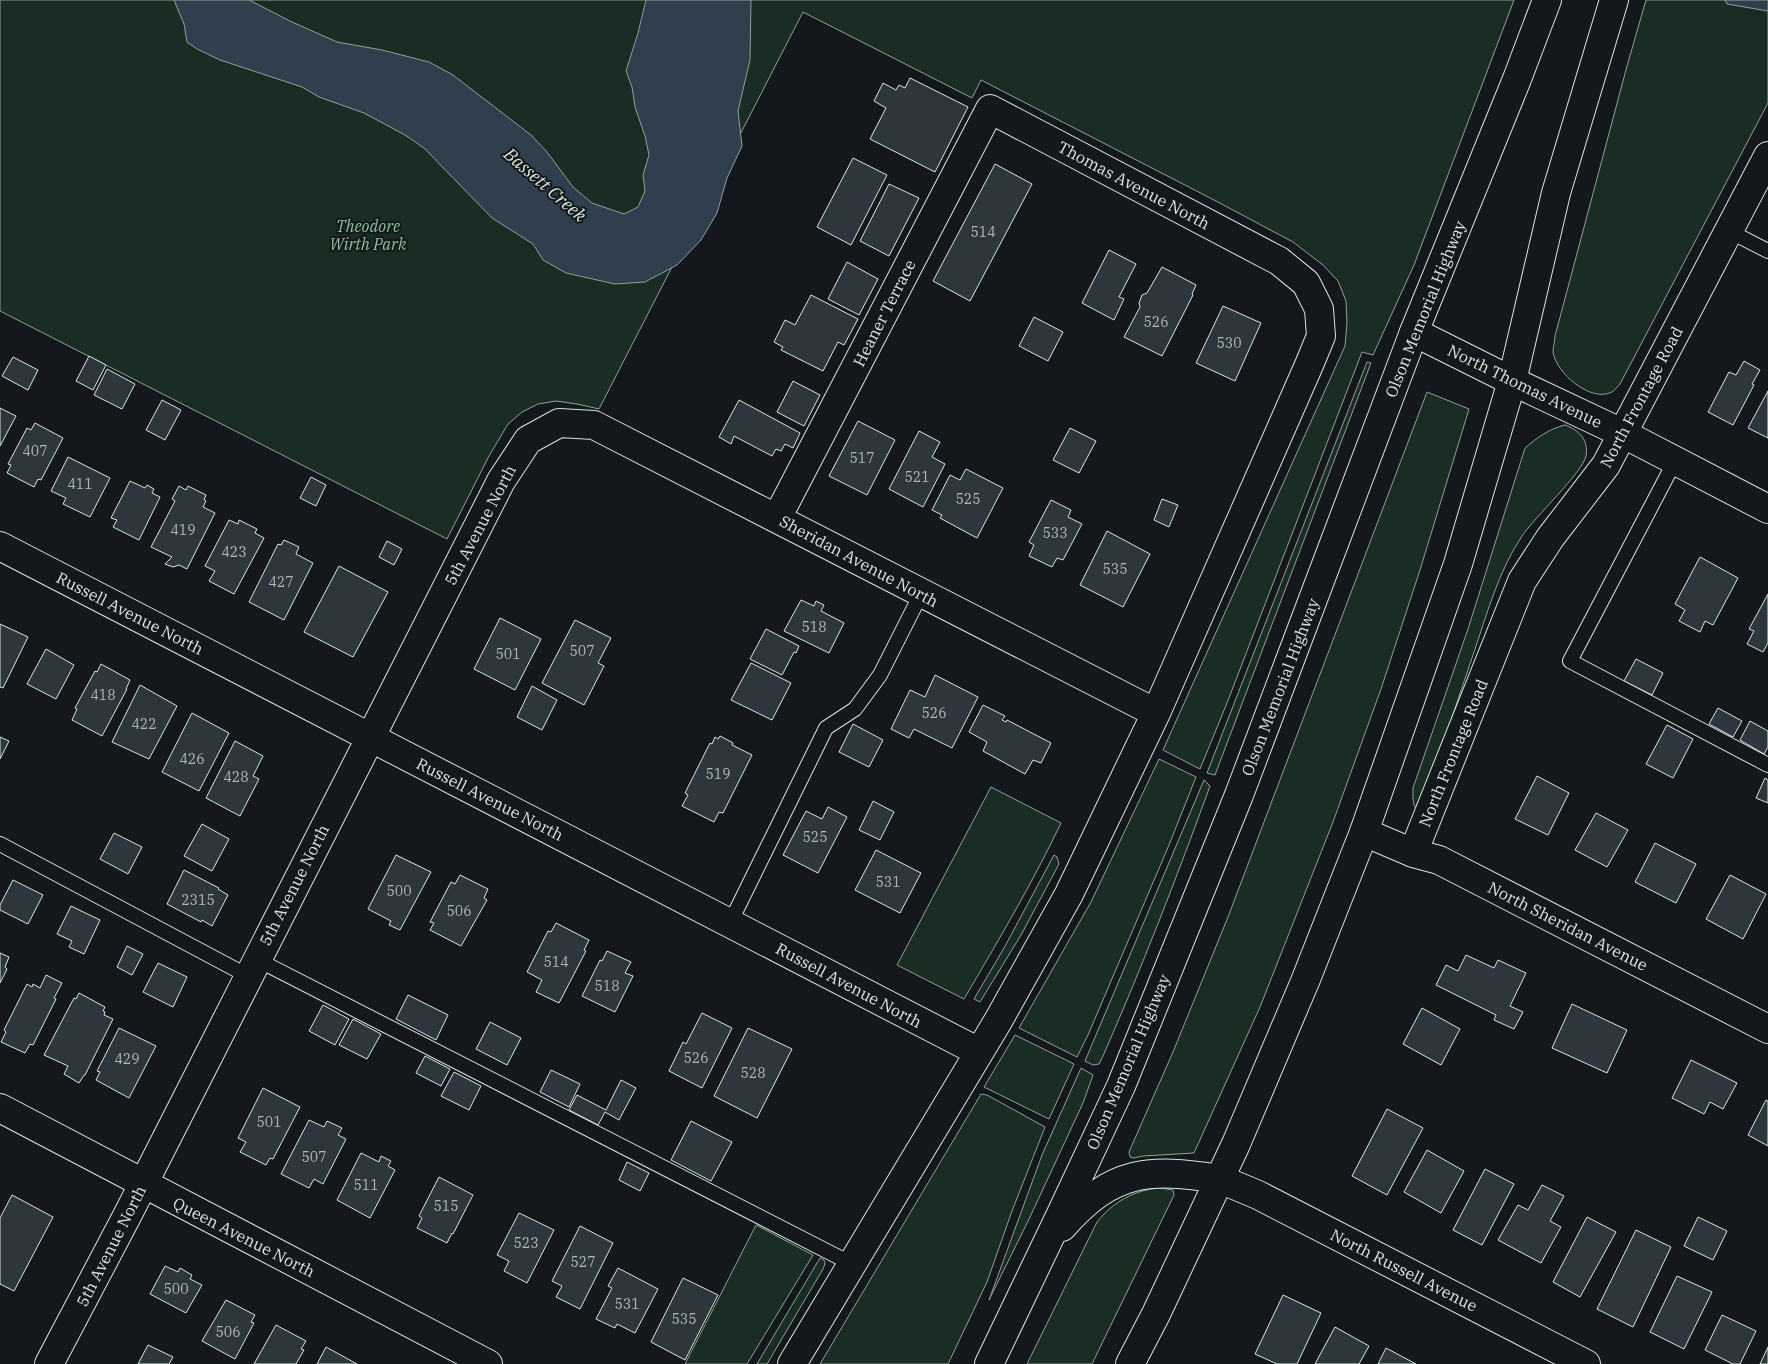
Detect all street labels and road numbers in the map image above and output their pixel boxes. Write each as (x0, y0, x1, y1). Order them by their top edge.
street label: Thomas Avenue North (1055, 136, 1213, 234)
street label: Olson Memorial Highway (1380, 217, 1470, 400)
street label: Heaner Terrace (848, 256, 920, 370)
street label: North Frontage Road (1595, 323, 1687, 471)
street label: North Thomas Avenue (1445, 340, 1605, 432)
street label: 5th Avenue North (440, 462, 520, 588)
street label: Sheridan Avenue North (776, 511, 942, 611)
street label: Russell Avenue North (53, 567, 207, 659)
street label: Olson Memorial Highway (1237, 595, 1323, 779)
street label: North Frontage Road (1414, 676, 1492, 830)
street label: Russell Avenue North (413, 753, 567, 845)
street label: 5th Avenue North (255, 821, 333, 949)
street label: North Sheridan Avenue (1485, 877, 1651, 975)
street label: Russell Avenue North (773, 938, 925, 1032)
street label: Olson Memorial Highway (1082, 971, 1174, 1153)
street label: 5th Avenue North (72, 1182, 150, 1310)
street label: Queen Avenue North (170, 1193, 318, 1281)
street label: North Russell Avenue (1327, 1224, 1481, 1316)

